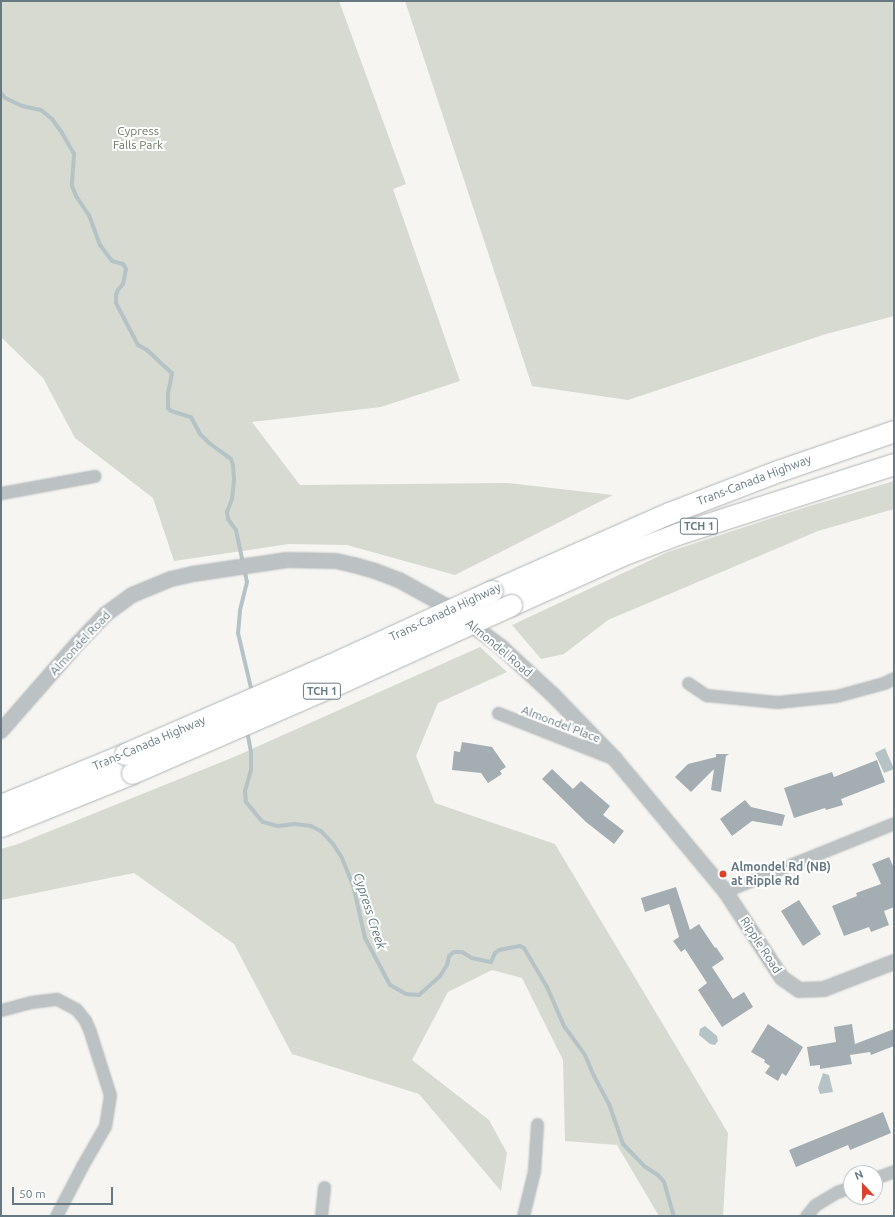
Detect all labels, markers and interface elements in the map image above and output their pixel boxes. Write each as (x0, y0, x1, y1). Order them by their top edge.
park label: Cypress Falls Park (113, 124, 163, 152)
street label: Trans-Canada Highway (695, 452, 813, 508)
road number: TCH 1 (679, 517, 719, 535)
street label: Trans-Canada Highway (387, 580, 503, 644)
street label: Almondel Road (47, 608, 113, 678)
street label: Almondel Road (463, 616, 535, 680)
road number: TCH 1 (302, 682, 342, 700)
street label: Almondel Place (519, 702, 603, 746)
street label: Trans-Canada Highway (90, 713, 208, 773)
place label: Almondel Rd (NB) at Ripple Rd (731, 860, 831, 888)
marker: Almondel Rd (NB) at Ripple Rd (718, 869, 728, 879)
water label: Cypress Creek (350, 871, 390, 951)
street label: Ripple Road (737, 914, 785, 976)
north arrow (843, 1165, 883, 1205)
text: N (853, 1168, 865, 1182)
scale bar (14, 1179, 115, 1205)
text: 50 m (19, 1187, 46, 1200)

